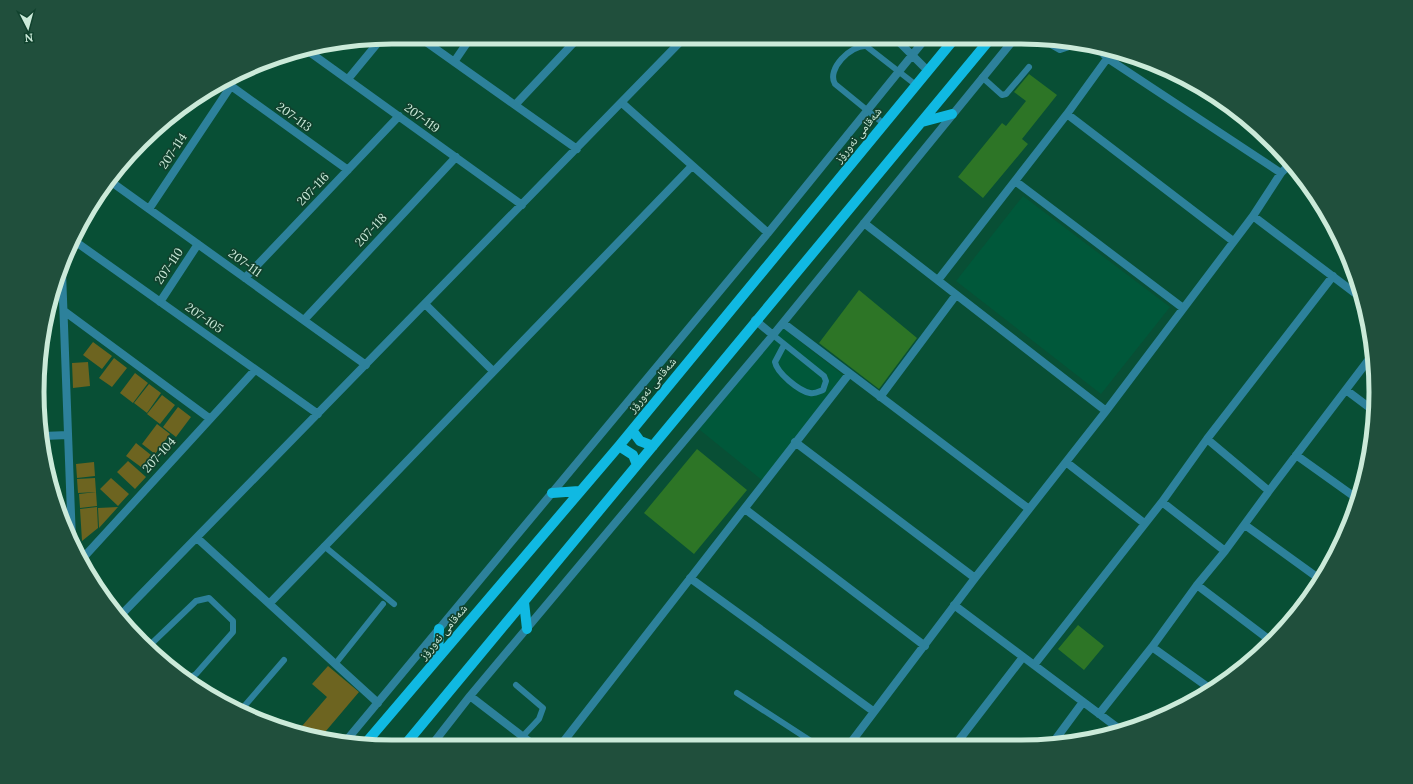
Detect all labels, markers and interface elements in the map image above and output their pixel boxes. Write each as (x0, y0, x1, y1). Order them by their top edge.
north arrow (8, 8, 48, 48)
text: N (24, 31, 34, 45)
street label: 207-113 (274, 99, 315, 135)
street label: 207-119 (402, 100, 443, 136)
street label: شەقامی نەورۆز (830, 104, 885, 166)
street label: 207-114 (155, 130, 190, 171)
street label: 207-116 (293, 169, 332, 208)
street label: 207-118 (352, 210, 390, 249)
street label: 207-110 (151, 245, 186, 287)
street label: 207-111 (226, 245, 265, 280)
street label: 207-105 (182, 299, 226, 336)
street label: شەقامی نەورۆز (624, 354, 679, 416)
street label: 207-104 (139, 433, 179, 476)
street label: شەقامی نەورۆز (415, 601, 470, 663)

